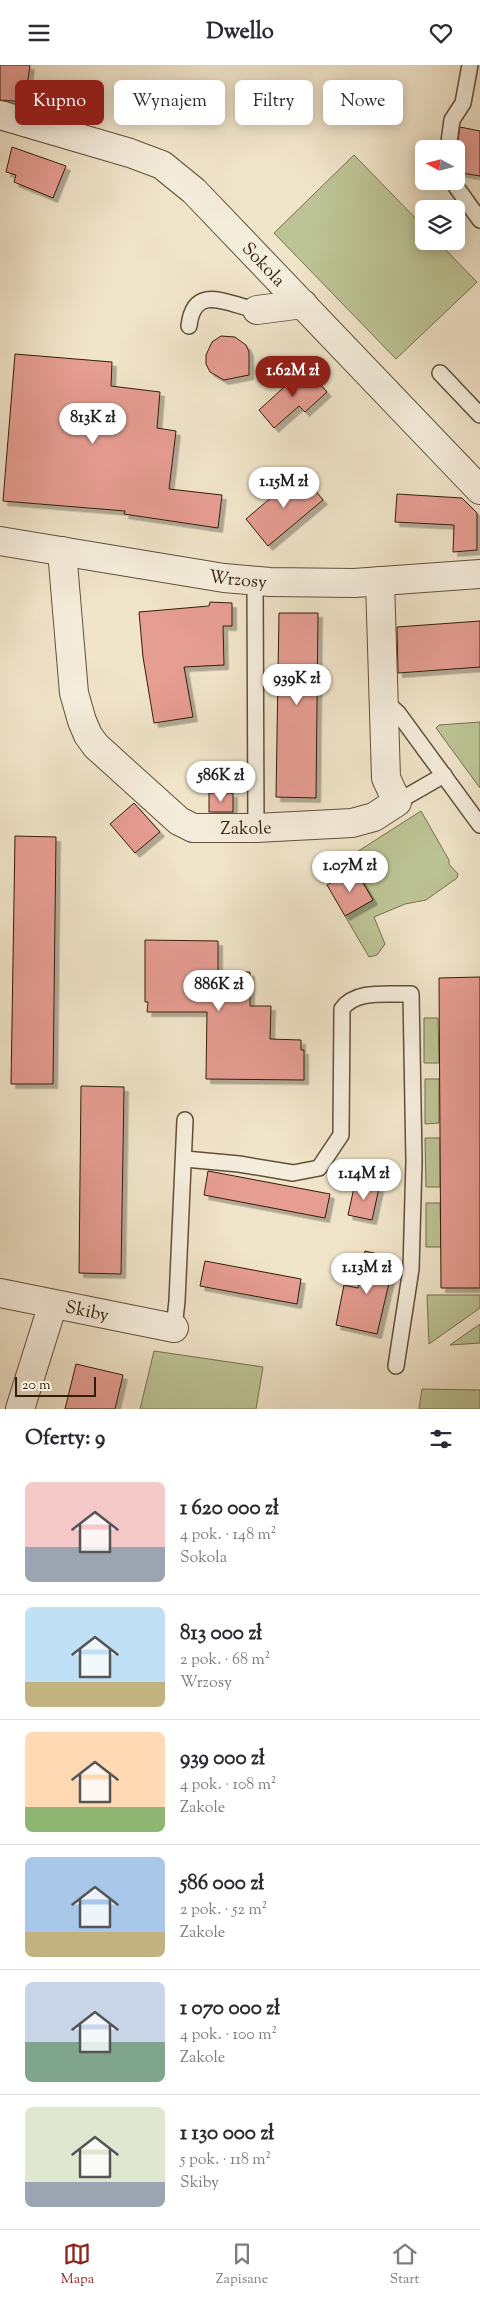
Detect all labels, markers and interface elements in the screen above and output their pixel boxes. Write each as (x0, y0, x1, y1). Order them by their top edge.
text: Dwello (206, 17, 274, 49)
icon: menu (25, 19, 53, 47)
icon: heart (427, 19, 455, 47)
chip: Kupno (15, 80, 104, 125)
chip: Wynajem (114, 80, 225, 125)
chip: Filtry (235, 80, 313, 125)
chip: Nowe (323, 80, 403, 125)
north arrow (415, 140, 465, 190)
map controls (415, 140, 465, 250)
button: layers (415, 200, 465, 250)
street label: Sokola (235, 237, 290, 294)
pin: 1.62M zł (241, 355, 345, 398)
text: 1.62M zł (266, 360, 320, 383)
pin: 813K zł (47, 403, 139, 445)
text: 813K zł (70, 407, 116, 430)
pin: 1.15M zł (232, 467, 336, 509)
text: 1.15M zł (259, 471, 309, 494)
street label: Wrzosy (207, 565, 268, 597)
pin: 939K zł (251, 663, 343, 706)
text: 939K zł (273, 668, 321, 691)
pin: 586K zł (175, 761, 267, 803)
text: 586K zł (198, 765, 244, 788)
street label: Zakole (221, 816, 272, 843)
pin: 1.07M zł (298, 851, 402, 893)
text: 1.07M zł (323, 855, 377, 878)
pin: 886K zł (173, 969, 265, 1012)
text: 886K zł (194, 974, 244, 997)
pin: 1.14M zł (312, 1159, 416, 1201)
text: 1.14M zł (338, 1163, 390, 1186)
pin: 1.13M zł (315, 1253, 419, 1295)
text: 1.13M zł (342, 1257, 392, 1280)
street label: Skiby (63, 1295, 111, 1330)
scale bar (15, 1374, 96, 1397)
text: 20 m (22, 1376, 51, 1396)
text: Oferty: 9 (25, 1424, 105, 1454)
icon: filters (427, 1425, 455, 1453)
text: 1 620 000 zł (180, 1494, 279, 1524)
icon: home (65, 1502, 125, 1562)
text: 4 pok. · 148 m² (180, 1524, 276, 1547)
text: Sokola (180, 1547, 227, 1570)
text: 813 000 zł (180, 1619, 262, 1649)
icon: home (65, 1627, 125, 1687)
text: 2 pok. · 68 m² (180, 1649, 270, 1672)
text: Wrzosy (180, 1672, 232, 1695)
text: 939 000 zł (180, 1744, 265, 1774)
icon: home (65, 1752, 125, 1812)
text: 4 pok. · 108 m² (180, 1774, 276, 1797)
text: Zakole (180, 1797, 225, 1820)
text: 586 000 zł (180, 1869, 264, 1899)
icon: home (65, 1877, 125, 1937)
text: 2 pok. · 52 m² (180, 1899, 267, 1922)
text: Zakole (180, 1922, 225, 1945)
text: 1 070 000 zł (180, 1994, 280, 2024)
icon: home (65, 2002, 125, 2062)
text: 4 pok. · 100 m² (180, 2024, 277, 2047)
text: Zakole (180, 2047, 225, 2070)
text: 1 130 000 zł (180, 2119, 274, 2149)
icon: home (65, 2127, 125, 2187)
text: 5 pok. · 118 m² (180, 2149, 271, 2172)
text: Skiby (180, 2172, 219, 2195)
tab: Mapa (61, 2240, 94, 2290)
tab: Zapisane (216, 2240, 268, 2290)
tab: Start (390, 2240, 419, 2290)

